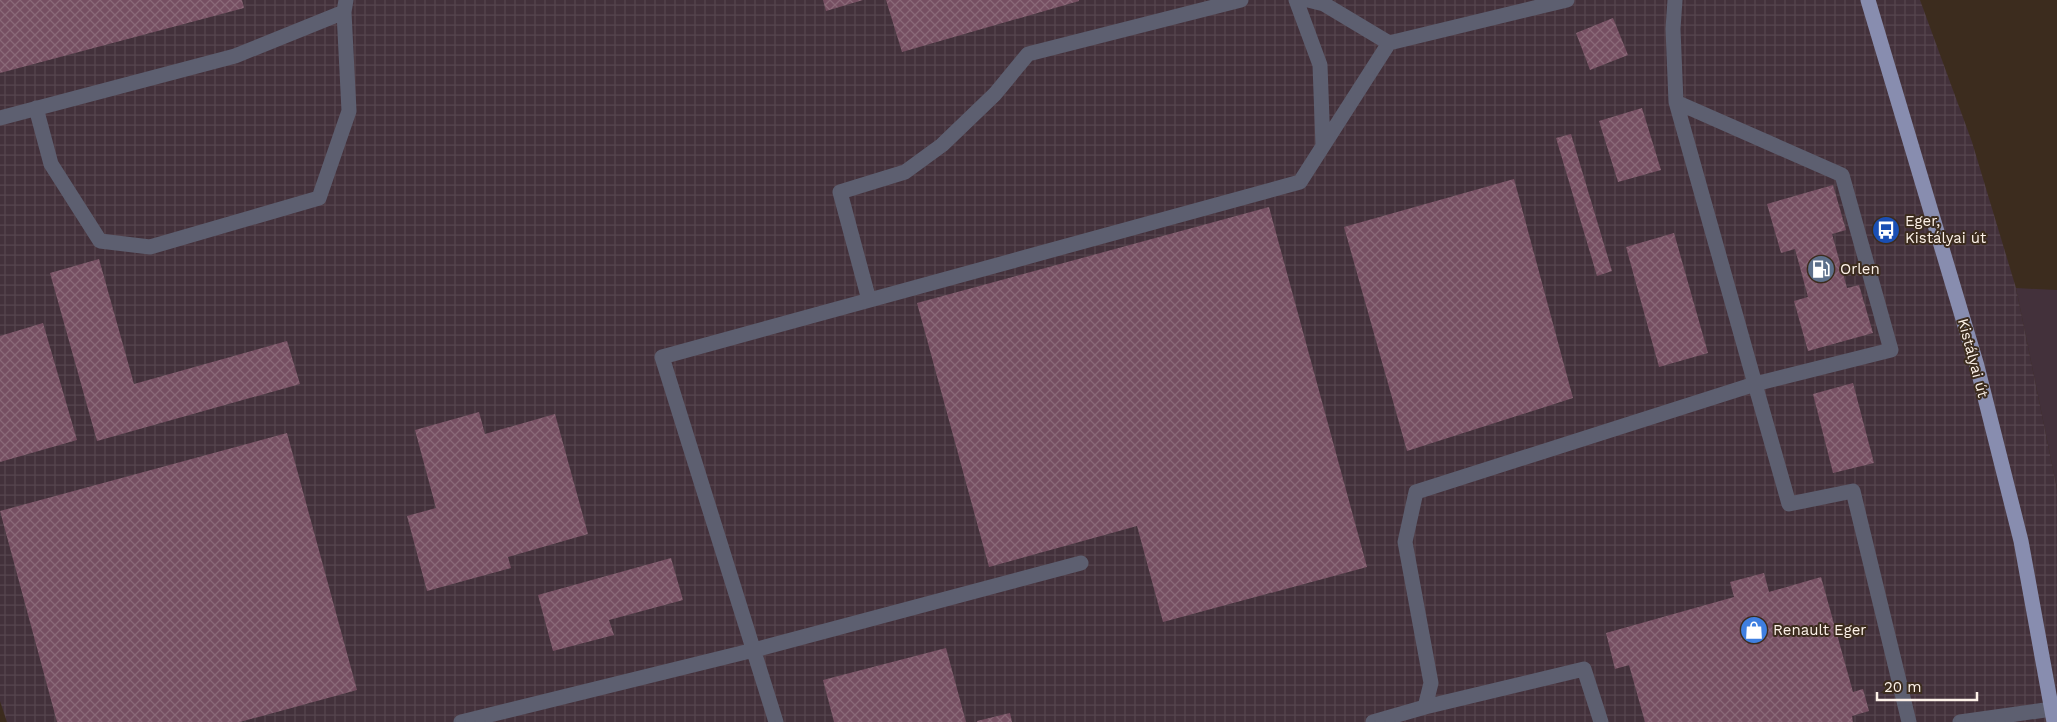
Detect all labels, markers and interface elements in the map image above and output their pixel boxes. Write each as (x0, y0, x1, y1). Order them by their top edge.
place label: Eger, Kistályai út (1905, 212, 1987, 247)
bus stop icon: Eger, Kistályai út (1871, 215, 1901, 245)
fuel station icon: Orlen (1806, 254, 1836, 284)
place label: Orlen (1840, 260, 1880, 278)
street label: Kistályai út (1954, 316, 1992, 400)
shop icon: Renault Eger (1739, 615, 1769, 645)
place label: Renault Eger (1773, 621, 1866, 639)
scale bar (1877, 670, 1977, 702)
text: 20 m (1884, 678, 1922, 696)

